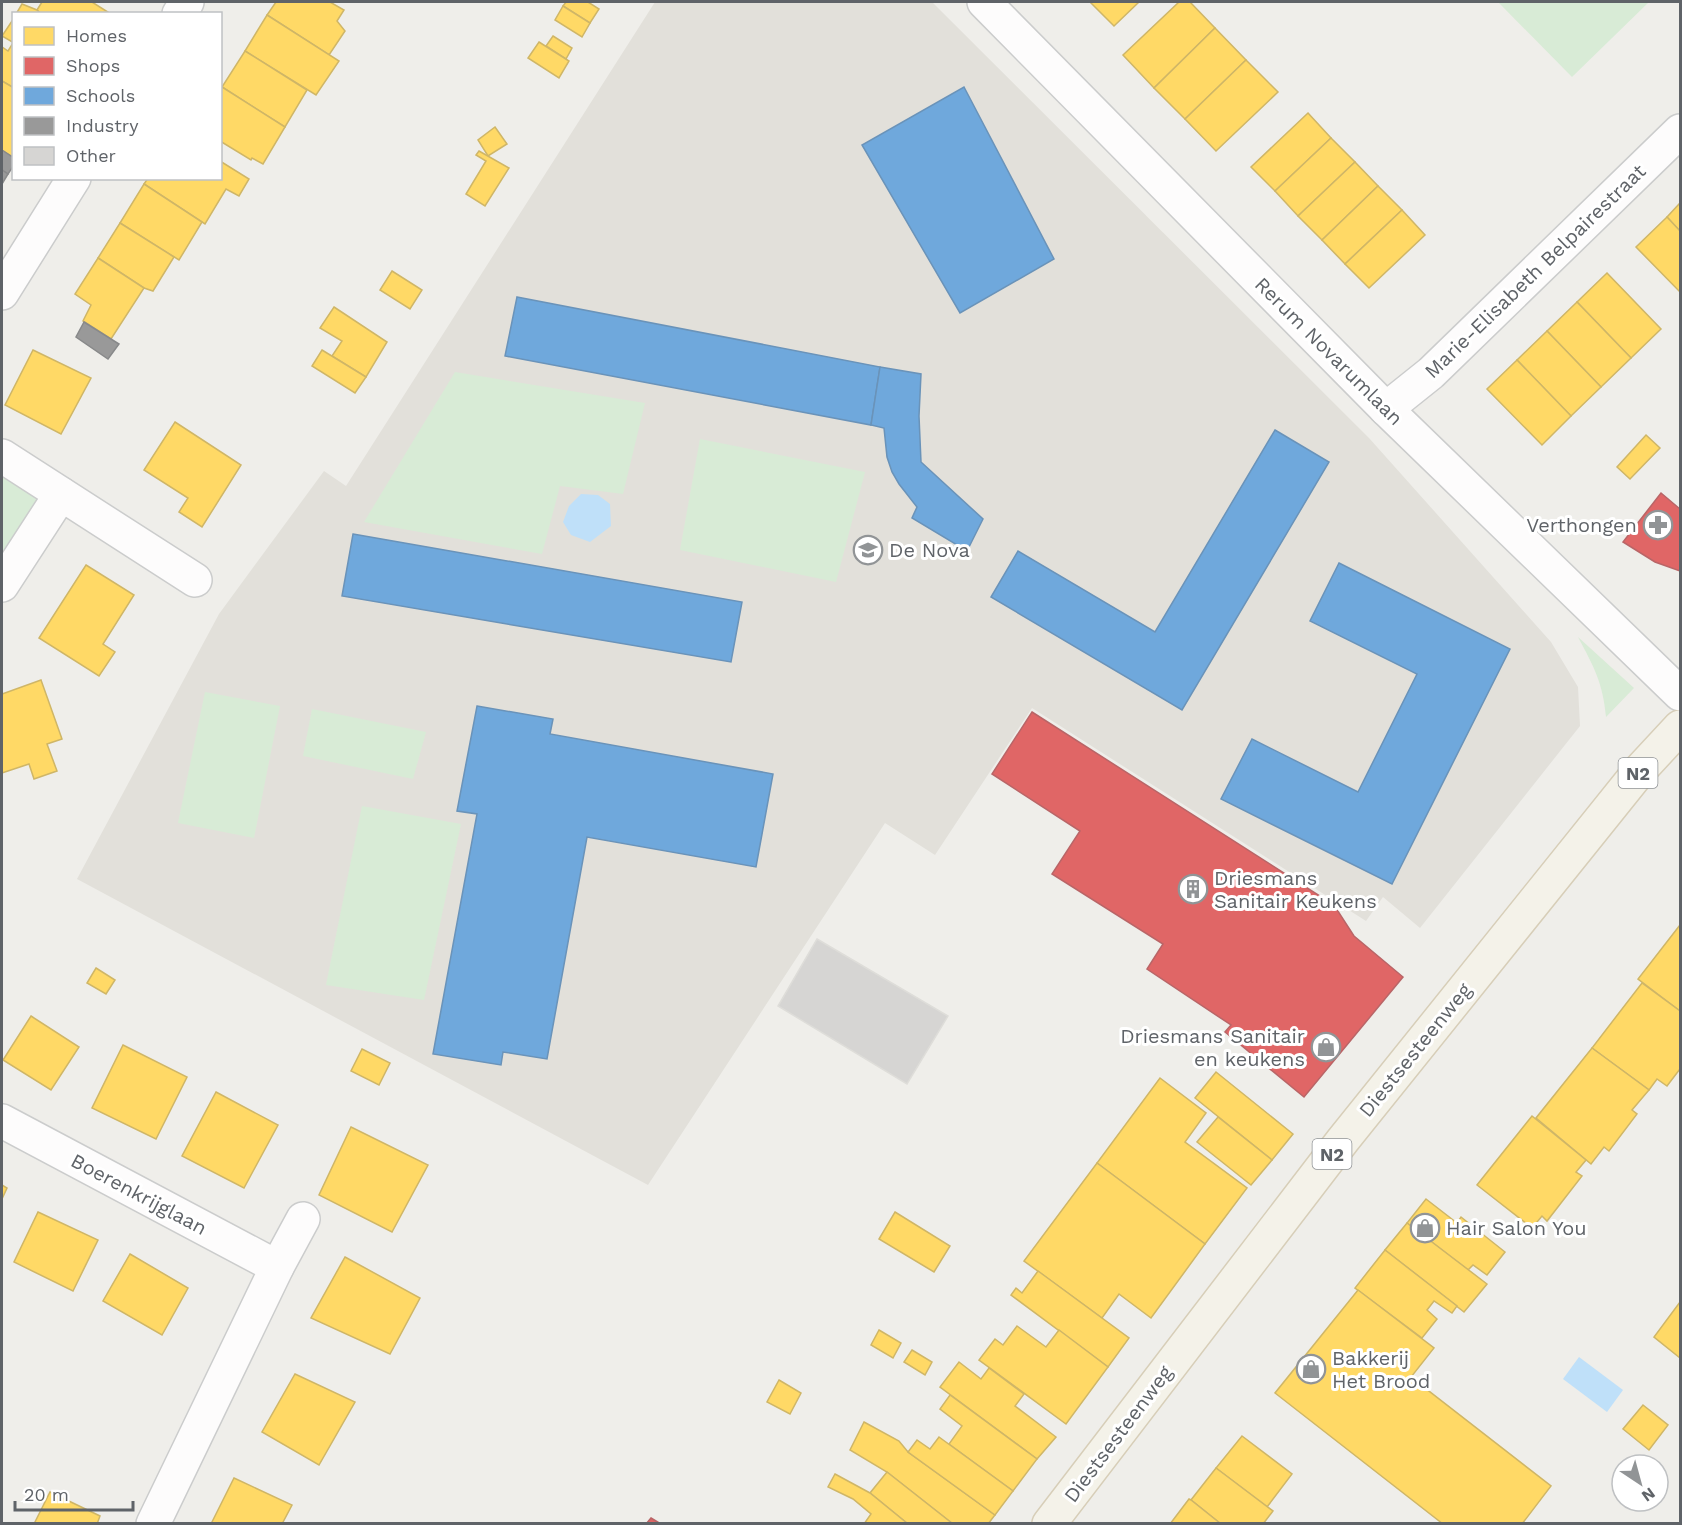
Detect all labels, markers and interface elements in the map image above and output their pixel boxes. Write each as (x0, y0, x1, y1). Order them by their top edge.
legend (12, 12, 222, 180)
text: Homes (66, 25, 127, 46)
text: Shops (66, 55, 120, 76)
text: Schools (66, 85, 135, 106)
text: Industry (66, 115, 139, 136)
text: Other (66, 145, 116, 166)
street label: Marie-Elisabeth Belpairestraat (1420, 159, 1651, 383)
street label: Rerum Novarumlaan (1250, 272, 1408, 430)
pharmacy icon: Verthongen (1642, 509, 1674, 541)
place label: Verthongen (1526, 513, 1637, 537)
school or university icon: De Nova (852, 534, 884, 566)
place label: De Nova (889, 538, 970, 562)
road number: N2 (1618, 758, 1658, 788)
place label: Driesmans Sanitair Keukens (1214, 866, 1377, 913)
building icon: Driesmans Sanitair Keukens (1177, 873, 1209, 905)
street label: Diestsesteenweg (1354, 978, 1476, 1122)
place label: Driesmans Sanitair en keukens (1120, 1024, 1305, 1071)
shop icon: Driesmans Sanitair en keukens (1310, 1031, 1342, 1063)
road number: N2 (1312, 1139, 1352, 1169)
street label: Boerenkrijglaan (67, 1148, 211, 1240)
shop icon: Hair Salon You (1409, 1212, 1441, 1244)
place label: Hair Salon You (1446, 1216, 1586, 1240)
place label: Bakkerij Het Brood (1332, 1346, 1430, 1393)
shop icon: Bakkerij Het Brood (1295, 1353, 1327, 1385)
street label: Diestsesteenweg (1059, 1361, 1177, 1507)
north arrow (1610, 1453, 1670, 1513)
scale bar (15, 1474, 134, 1512)
text: 20 m (24, 1484, 69, 1505)
text: N (1638, 1484, 1659, 1506)

